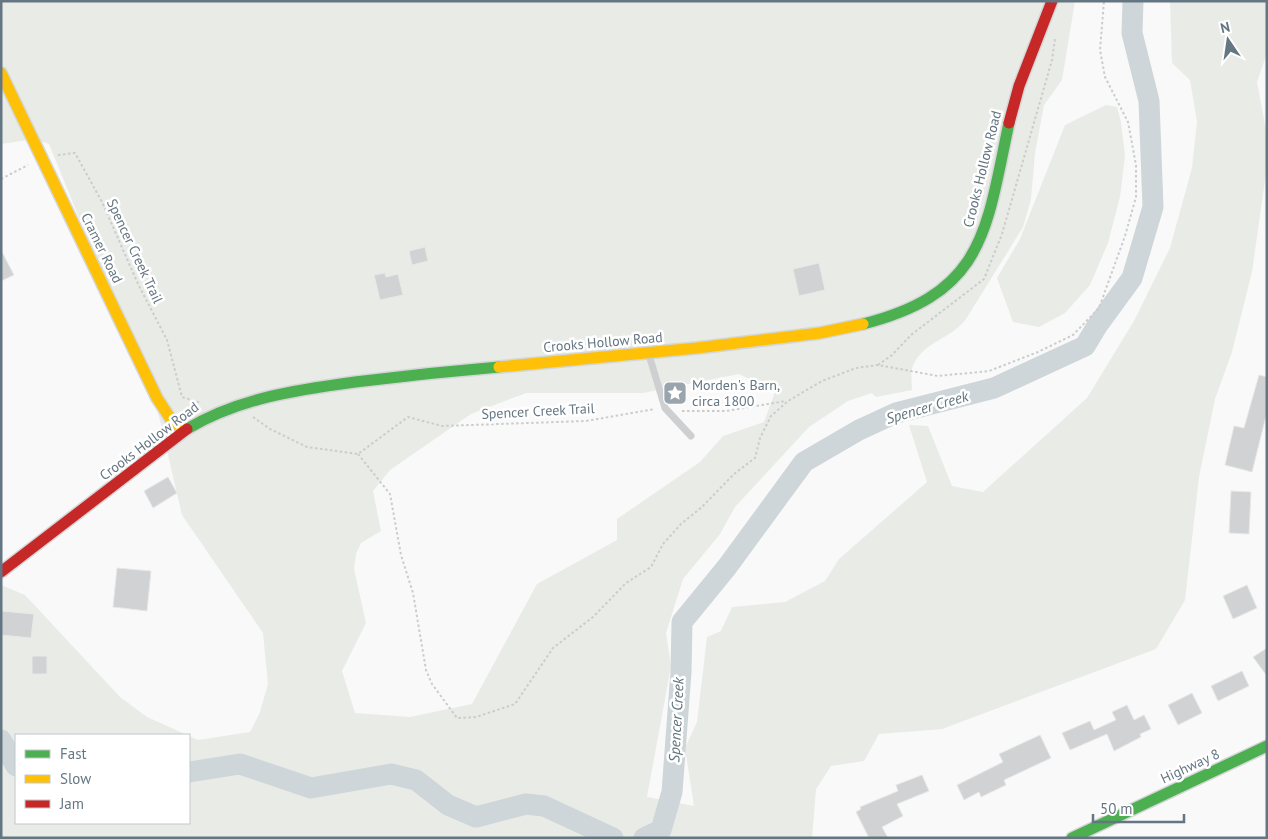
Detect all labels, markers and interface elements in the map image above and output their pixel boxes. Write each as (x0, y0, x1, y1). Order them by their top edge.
north arrow (1203, 15, 1253, 65)
text: N (1219, 18, 1232, 37)
street label: Crooks Hollow Road (959, 109, 1005, 229)
street label: Spencer Creek Trail (103, 196, 167, 306)
street label: Cramer Road (77, 210, 127, 286)
street label: Crooks Hollow Road (543, 328, 663, 356)
place label: Morden's Barn, circa 1800 (692, 376, 780, 410)
place icon: Morden's Barn, circa 1800 (662, 380, 688, 406)
water label: Spencer Creek (884, 386, 972, 428)
street label: Crooks Hollow Road (96, 398, 202, 484)
street label: Spencer Creek Trail (481, 399, 595, 423)
water label: Spencer Creek (664, 676, 688, 763)
legend (15, 734, 190, 824)
text: Fast (60, 744, 87, 763)
street label: Highway 8 (1158, 745, 1222, 787)
text: Slow (60, 769, 91, 788)
scale bar (1093, 792, 1184, 824)
text: Jam (59, 794, 84, 813)
text: 50 m (1100, 799, 1133, 818)

